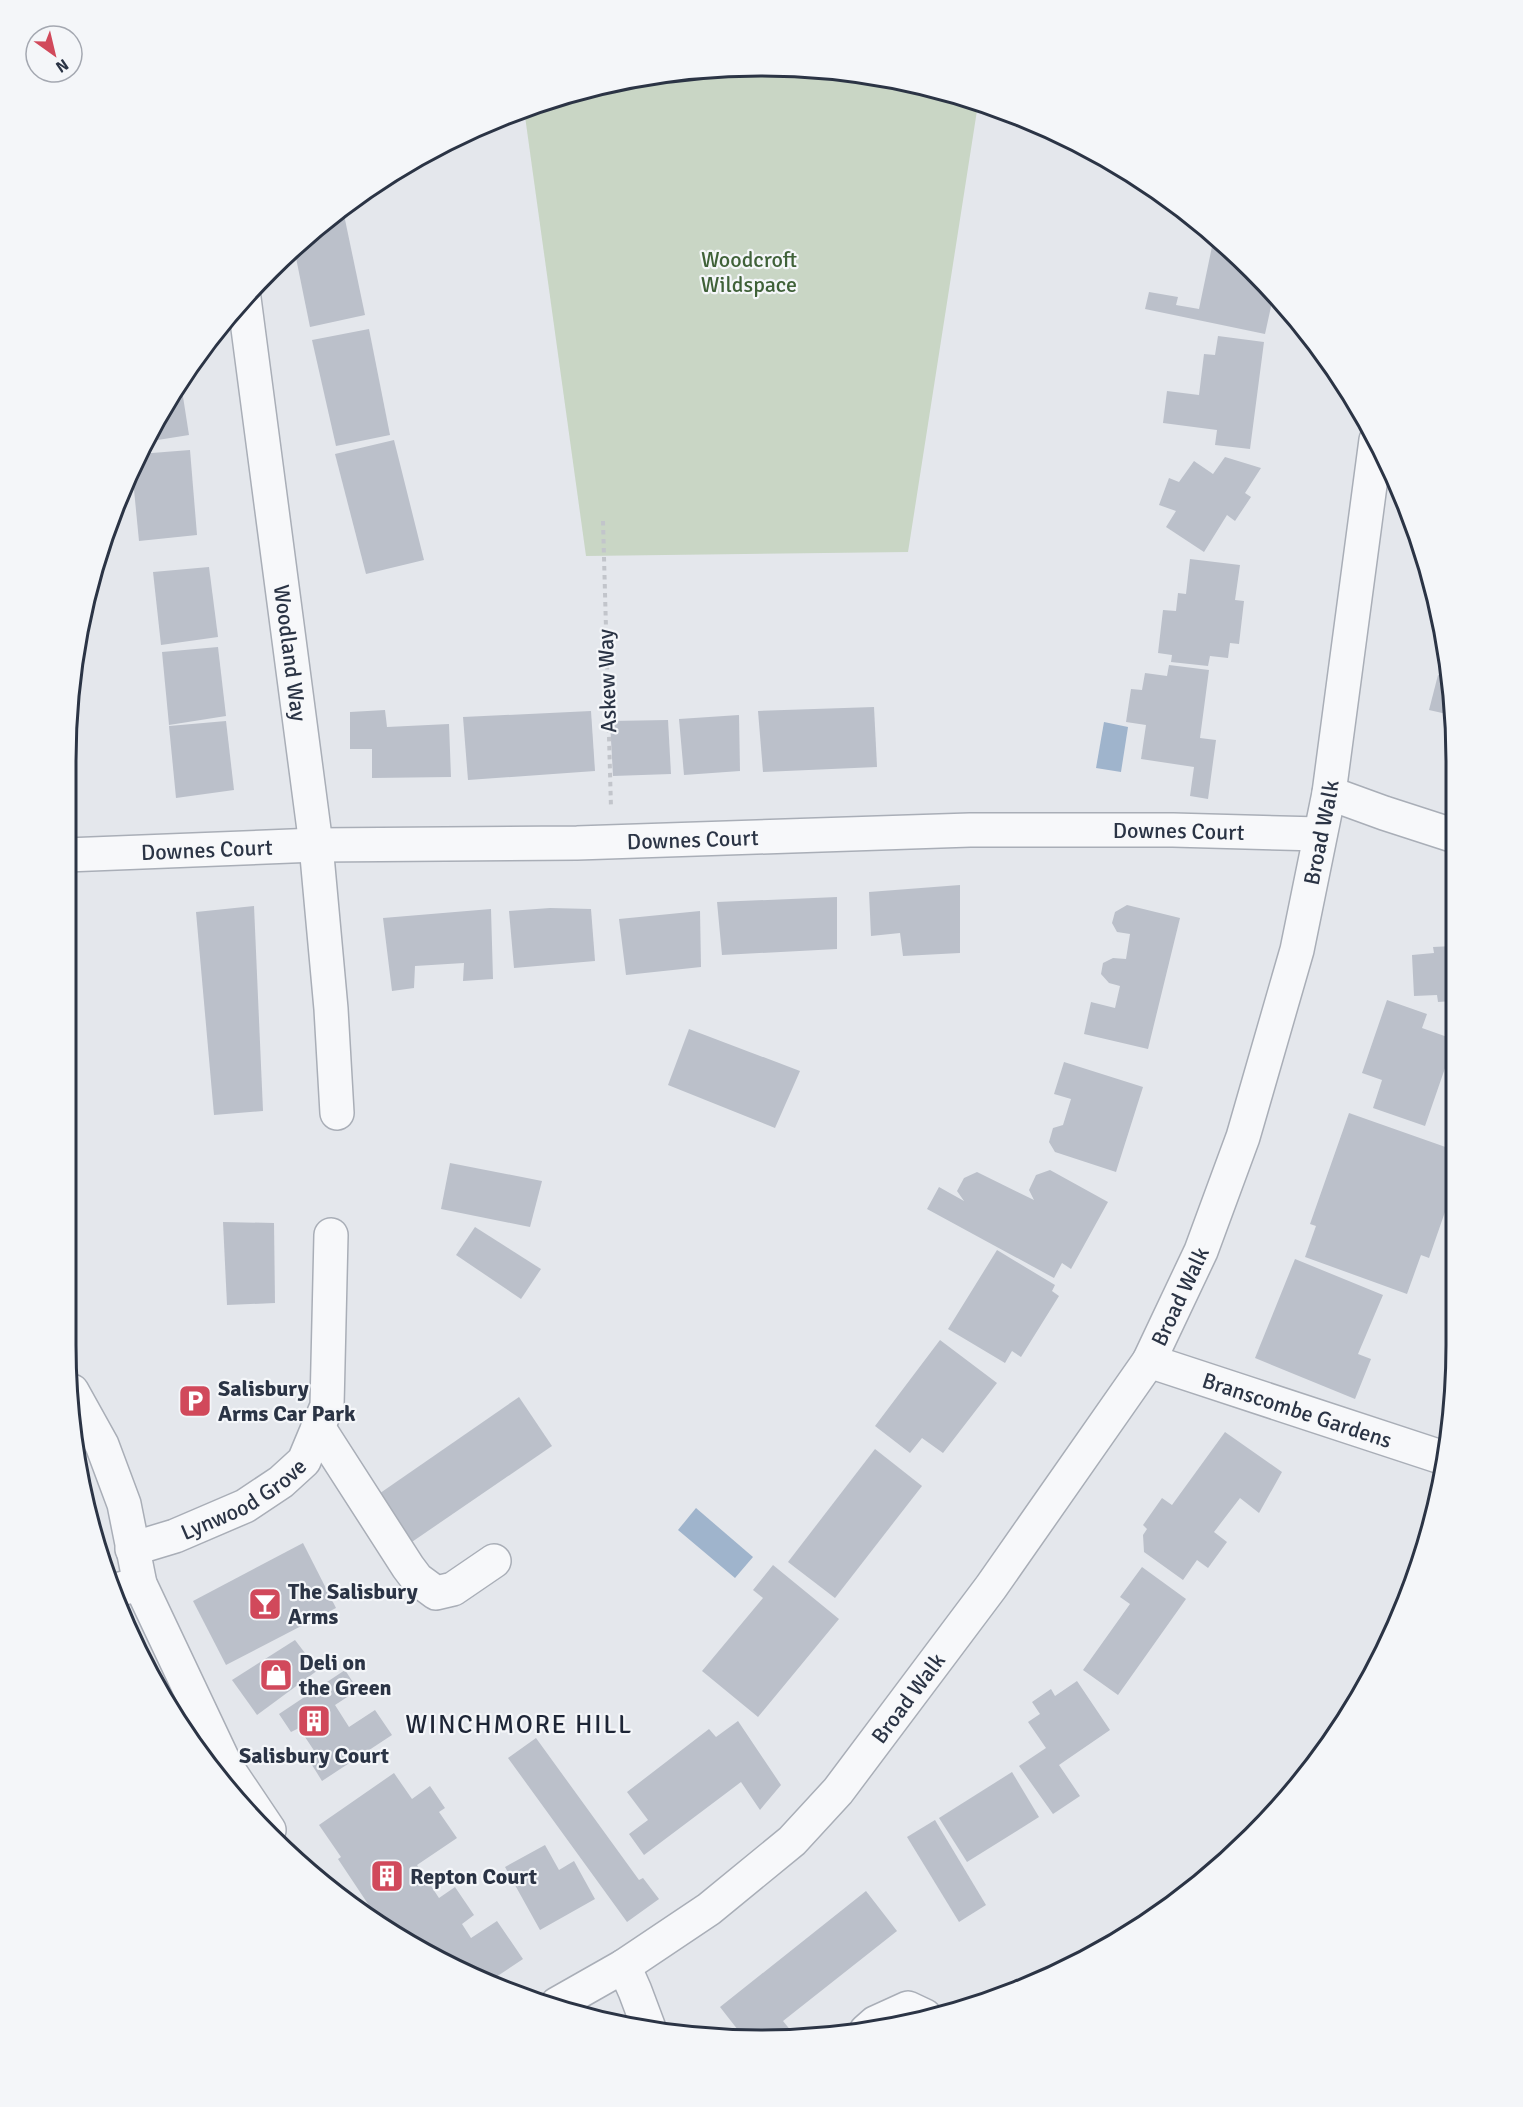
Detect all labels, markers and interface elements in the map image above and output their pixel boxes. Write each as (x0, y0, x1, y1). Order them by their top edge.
north arrow (24, 24, 84, 84)
text: N (52, 54, 72, 77)
park label: Woodcroft Wildspace (701, 246, 797, 298)
street label: Woodland Way (268, 583, 313, 724)
street label: Askew Way (592, 628, 622, 734)
street label: Broad Walk (1297, 779, 1344, 887)
street label: Downes Court (1113, 817, 1245, 845)
street label: Downes Court (626, 823, 759, 855)
street label: Downes Court (141, 833, 274, 865)
street label: Broad Walk (1145, 1242, 1215, 1350)
street label: Branscombe Gardens (1199, 1366, 1395, 1453)
place label: Salisbury Arms Car Park (218, 1375, 356, 1427)
parking icon: Salisbury Arms Car Park (177, 1383, 213, 1419)
street label: Lynwood Grove (177, 1452, 312, 1545)
place label: The Salisbury Arms (288, 1578, 418, 1630)
bar icon: The Salisbury Arms (247, 1586, 283, 1622)
street label: Broad Walk (865, 1647, 951, 1748)
place label: Deli on the Green (298, 1649, 392, 1701)
shop icon: Deli on the Green (258, 1657, 294, 1693)
building icon: Salisbury Court (296, 1703, 332, 1739)
district label: WINCHMORE HILL (405, 1709, 633, 1741)
place label: Salisbury Court (239, 1742, 389, 1769)
building icon: Repton Court (369, 1858, 405, 1894)
place label: Repton Court (410, 1863, 537, 1890)

